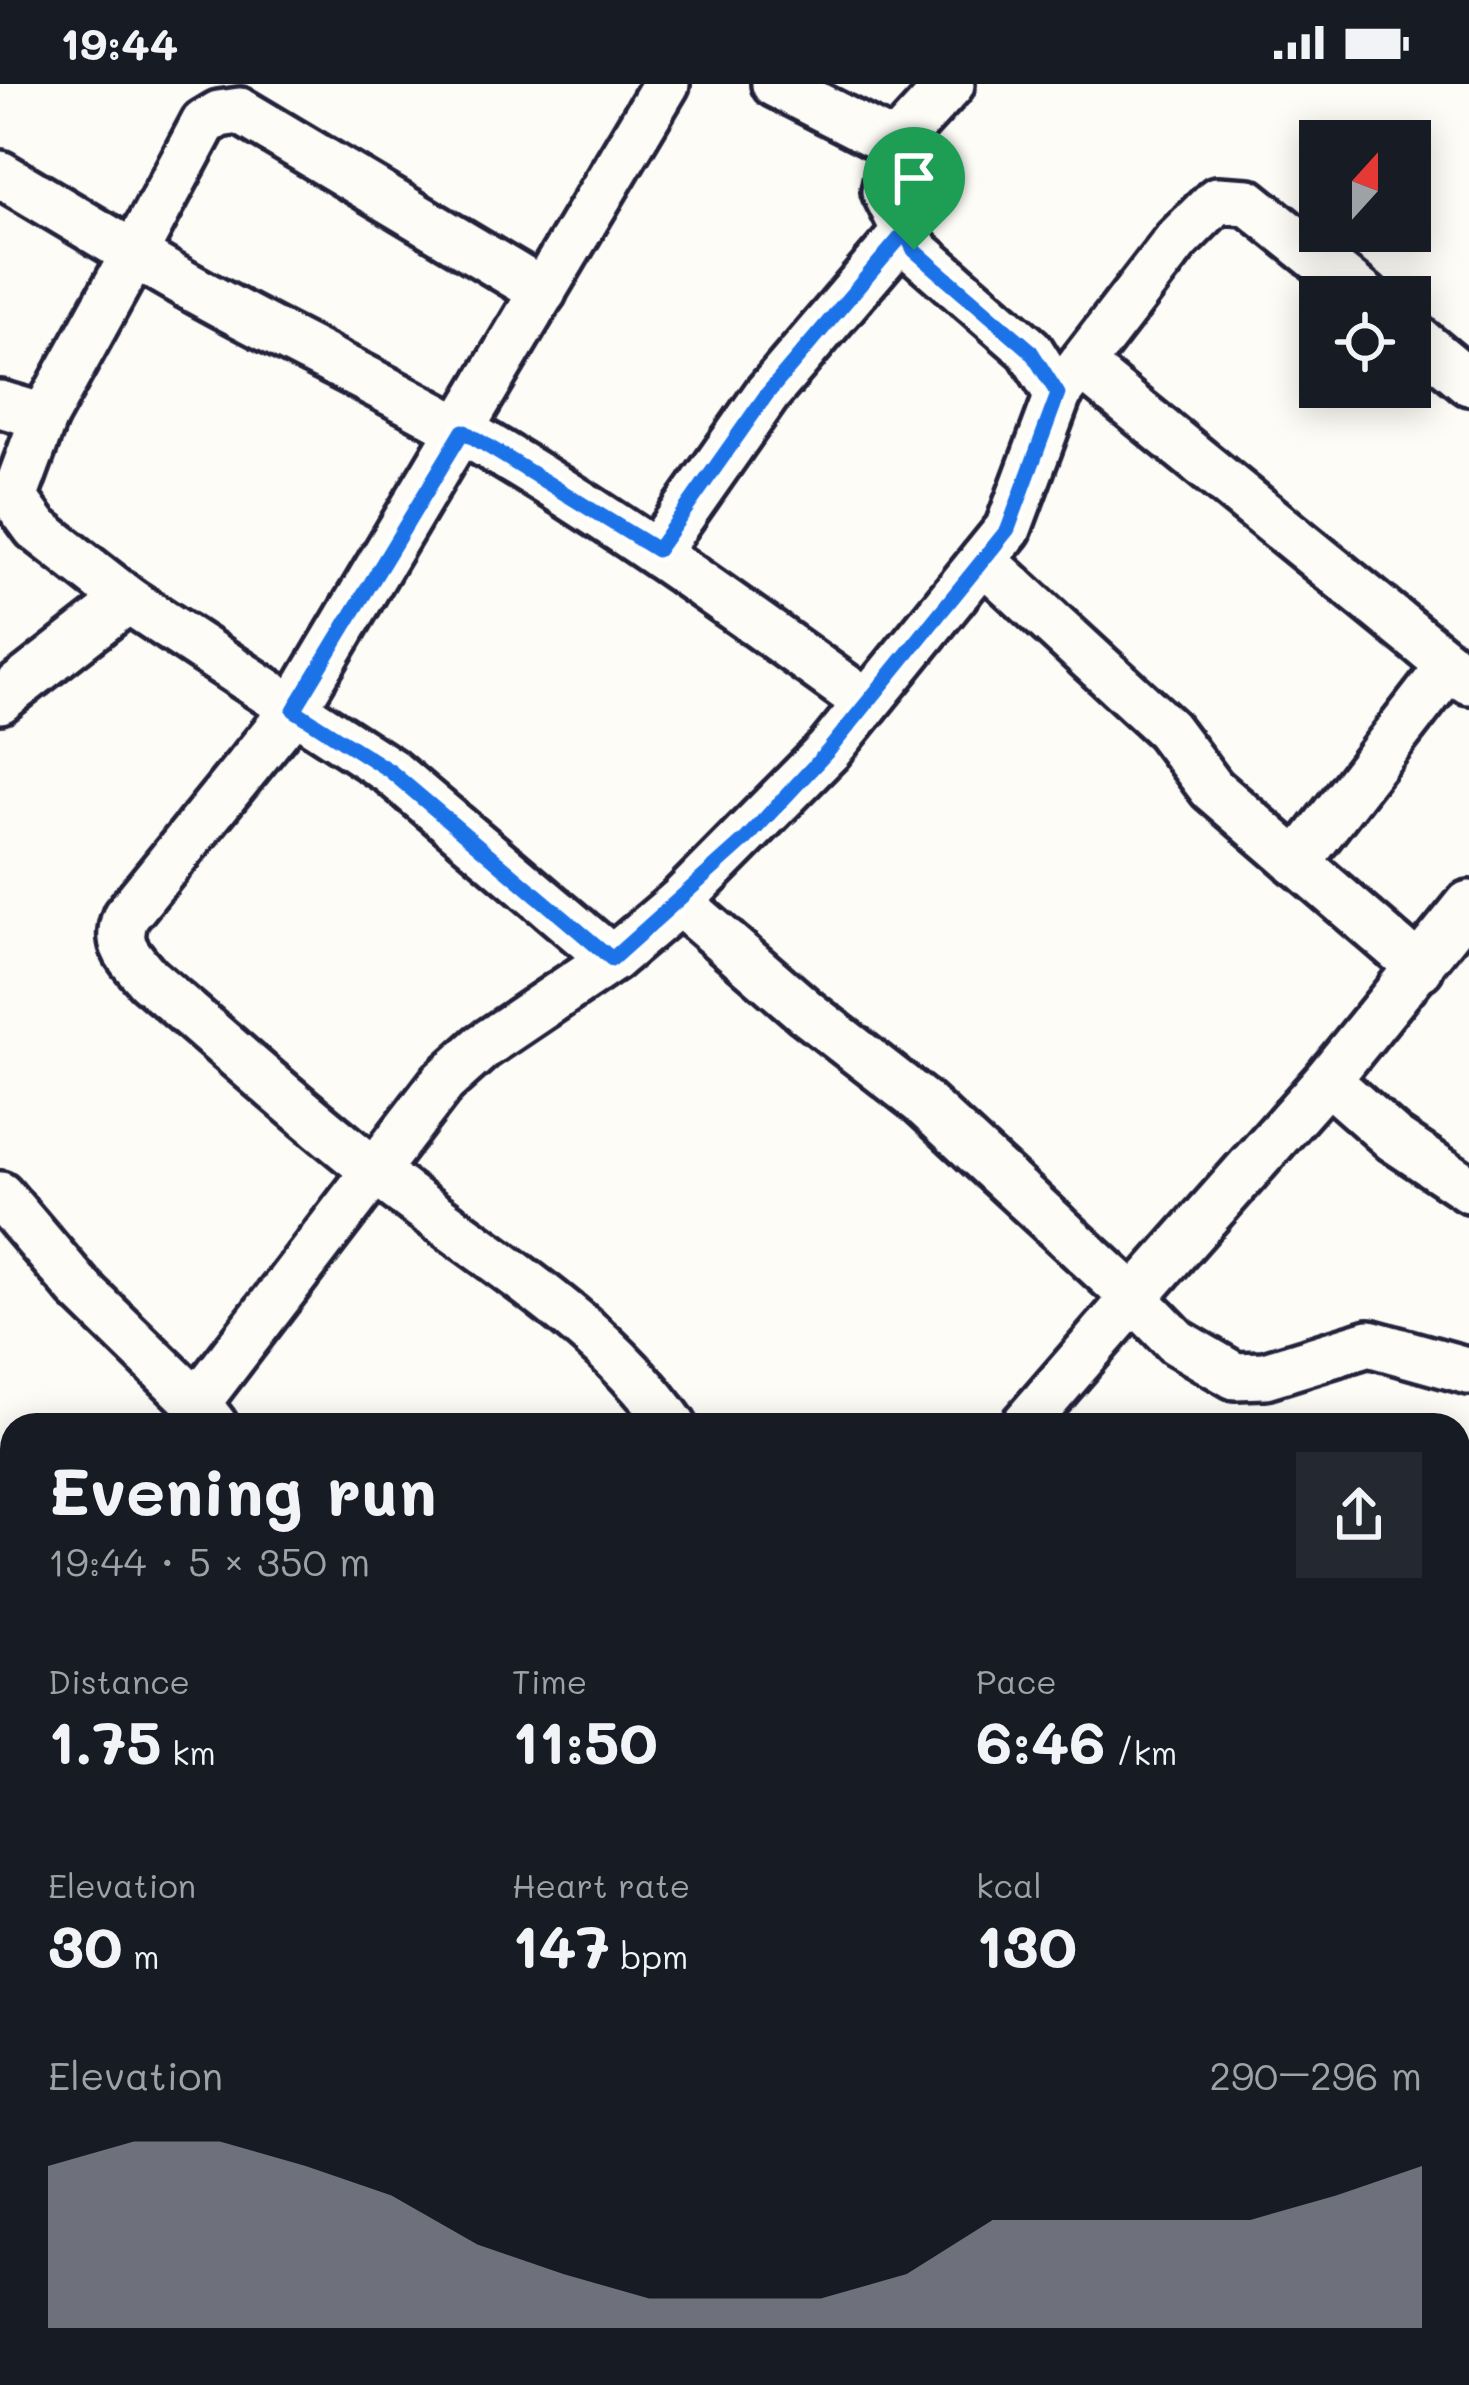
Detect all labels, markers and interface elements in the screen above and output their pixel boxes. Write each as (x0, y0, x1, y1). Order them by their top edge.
text: 19:44 (60, 13, 178, 71)
north arrow (1299, 120, 1431, 252)
map controls (1299, 120, 1431, 408)
pin (863, 127, 965, 250)
icon: arrive (881, 145, 947, 211)
button: locate (1299, 276, 1431, 408)
text: Evening run (48, 1447, 437, 1533)
button: share (1296, 1452, 1422, 1578)
text: 19:44 · 5 × 350 m (48, 1535, 370, 1586)
text: Distance (48, 1659, 190, 1702)
text: Time (512, 1659, 587, 1702)
text: Pace (976, 1659, 1057, 1702)
text: 1.75 (48, 1702, 162, 1780)
text: 11:50 (512, 1702, 658, 1780)
text: 6:46 (976, 1702, 1106, 1780)
text: km (162, 1730, 216, 1773)
text: /km (1106, 1730, 1177, 1773)
text: Elevation (48, 1863, 196, 1906)
text: Heart rate (512, 1863, 690, 1906)
text: kcal (976, 1863, 1042, 1906)
text: 30 (48, 1906, 123, 1984)
text: 147 (512, 1906, 610, 1984)
text: 130 (976, 1906, 1077, 1984)
text: m (123, 1934, 159, 1977)
text: bpm (610, 1934, 688, 1977)
text: Elevation (48, 2049, 223, 2100)
text: 290–296 m (1209, 2049, 1422, 2100)

